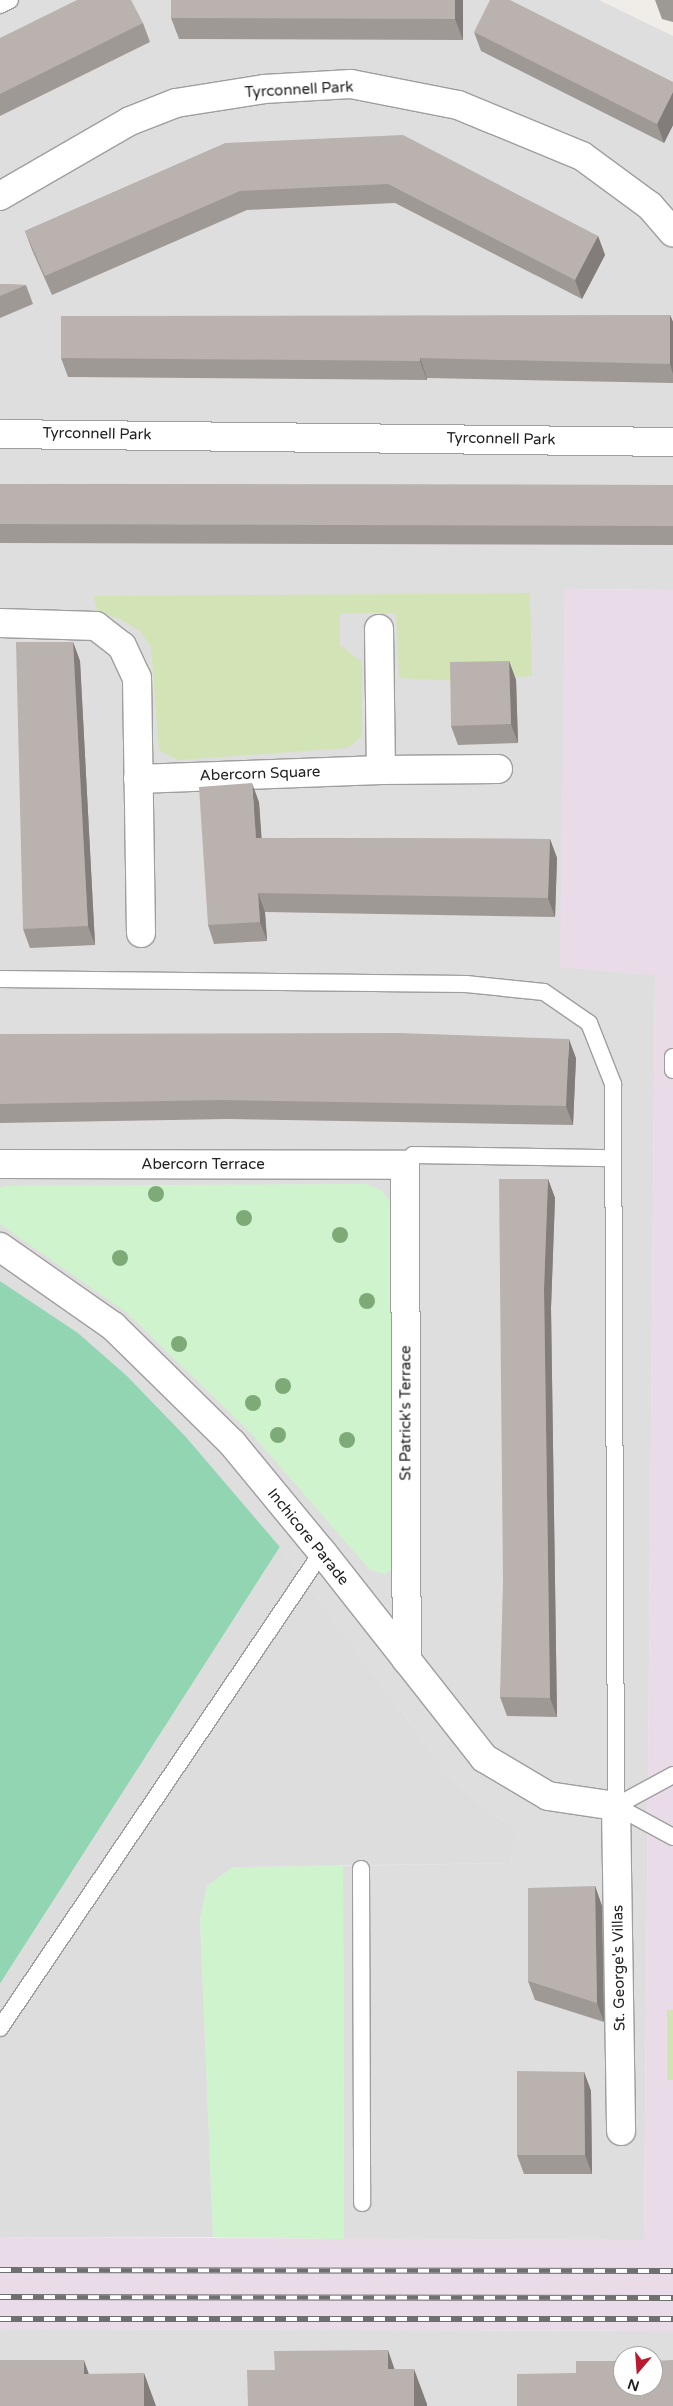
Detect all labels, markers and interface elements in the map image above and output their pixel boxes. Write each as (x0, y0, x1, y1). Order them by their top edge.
street label: Tyrconnell Park (244, 78, 354, 102)
street label: Tyrconnell Park (42, 424, 152, 444)
street label: Tyrconnell Park (446, 429, 556, 449)
street label: Abercorn Square (199, 763, 321, 785)
street label: Abercorn Terrace (141, 1156, 265, 1174)
street label: St Patrick's Terrace (397, 1345, 415, 1481)
street label: Inchicore Parade (263, 1485, 353, 1589)
street label: St. George's Villas (609, 1905, 629, 2031)
north arrow (613, 2346, 663, 2396)
text: N (626, 2375, 641, 2395)

